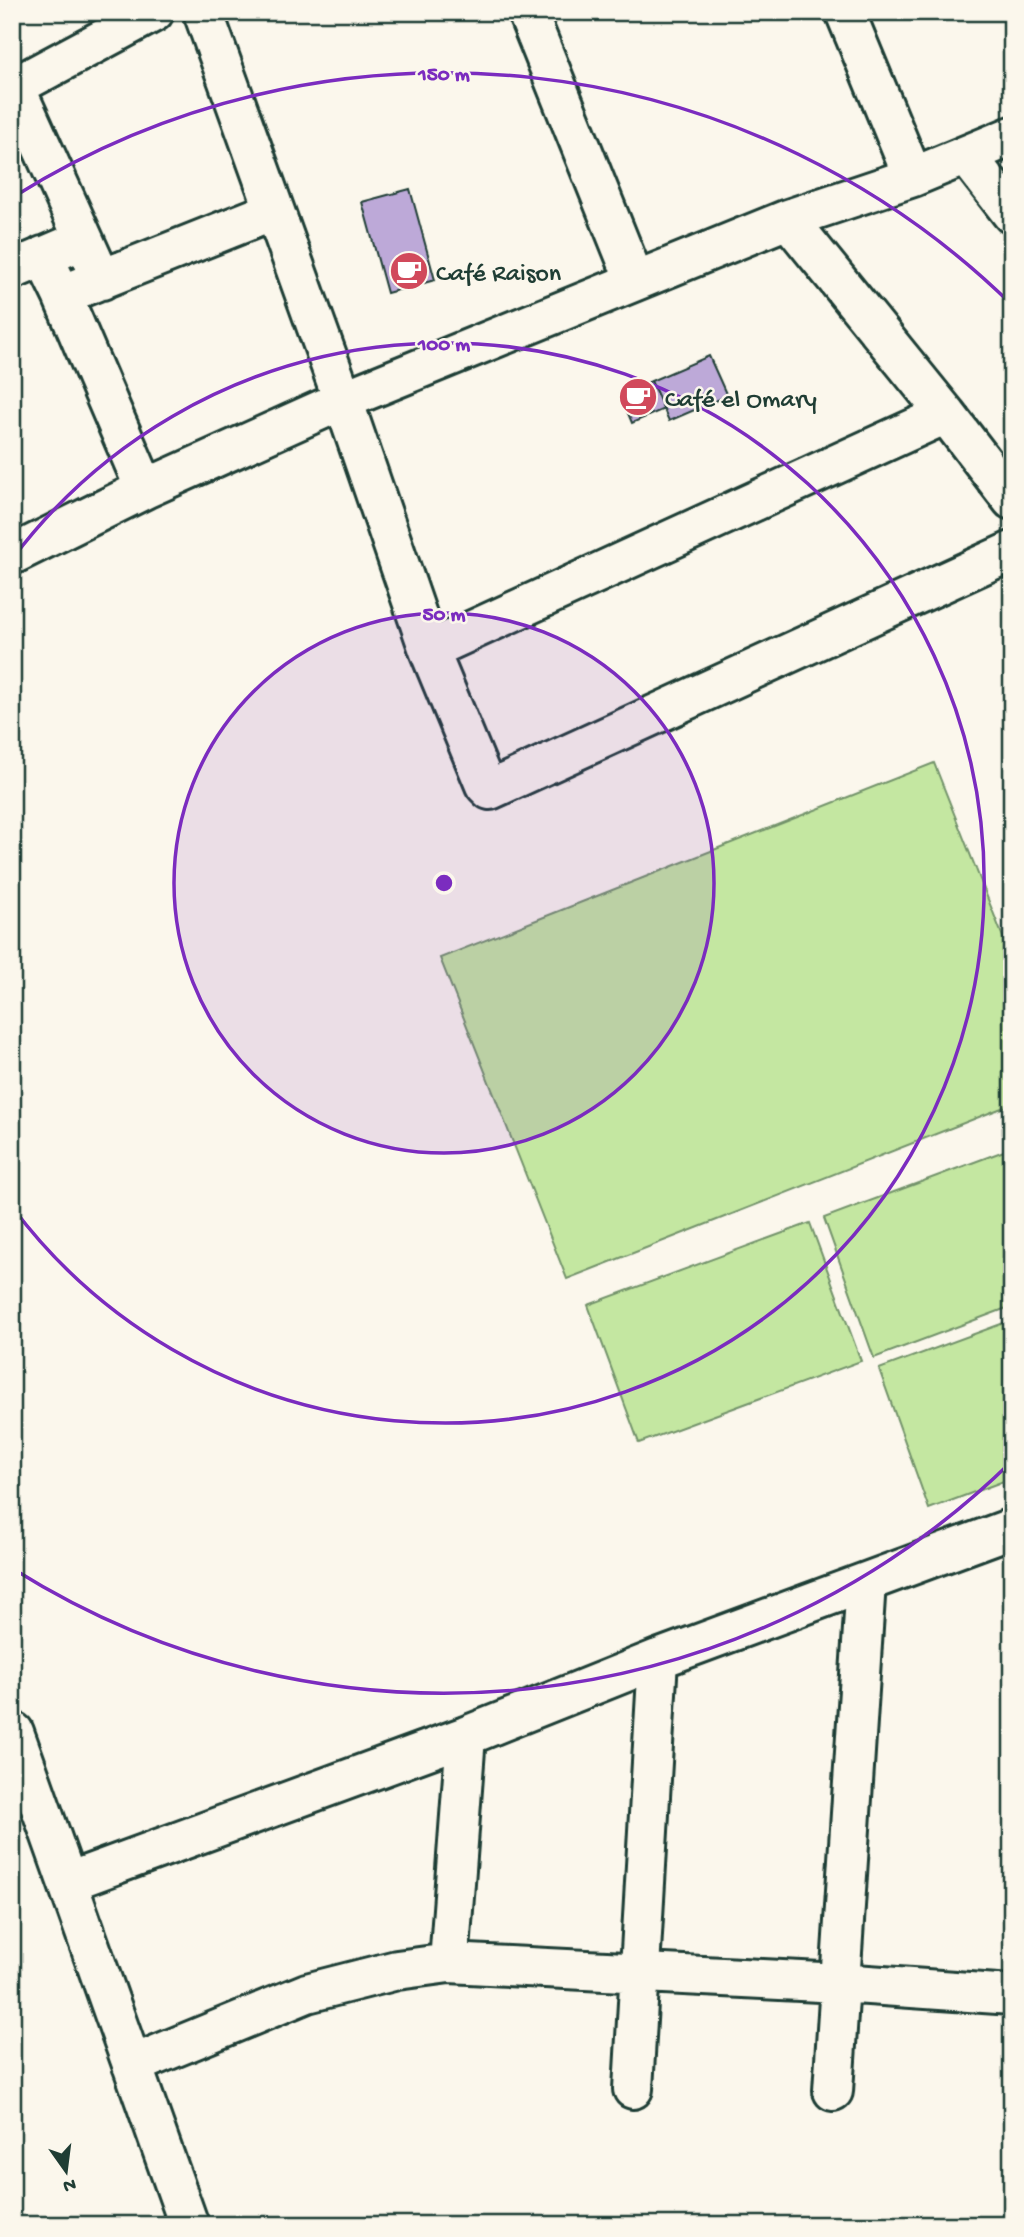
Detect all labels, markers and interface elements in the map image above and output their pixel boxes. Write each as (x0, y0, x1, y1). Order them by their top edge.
text: 150 m (417, 64, 470, 89)
cafe icon: Café Raison (388, 250, 430, 292)
place label: Café Raison (436, 260, 562, 291)
text: 100 m (417, 334, 470, 359)
cafe icon: Café el Omary (617, 376, 659, 418)
place label: Café el Omary (665, 386, 817, 417)
text: 50 m (423, 604, 466, 629)
centre of rings (432, 871, 456, 895)
north arrow (32, 2136, 102, 2206)
text: N (60, 2171, 78, 2197)

